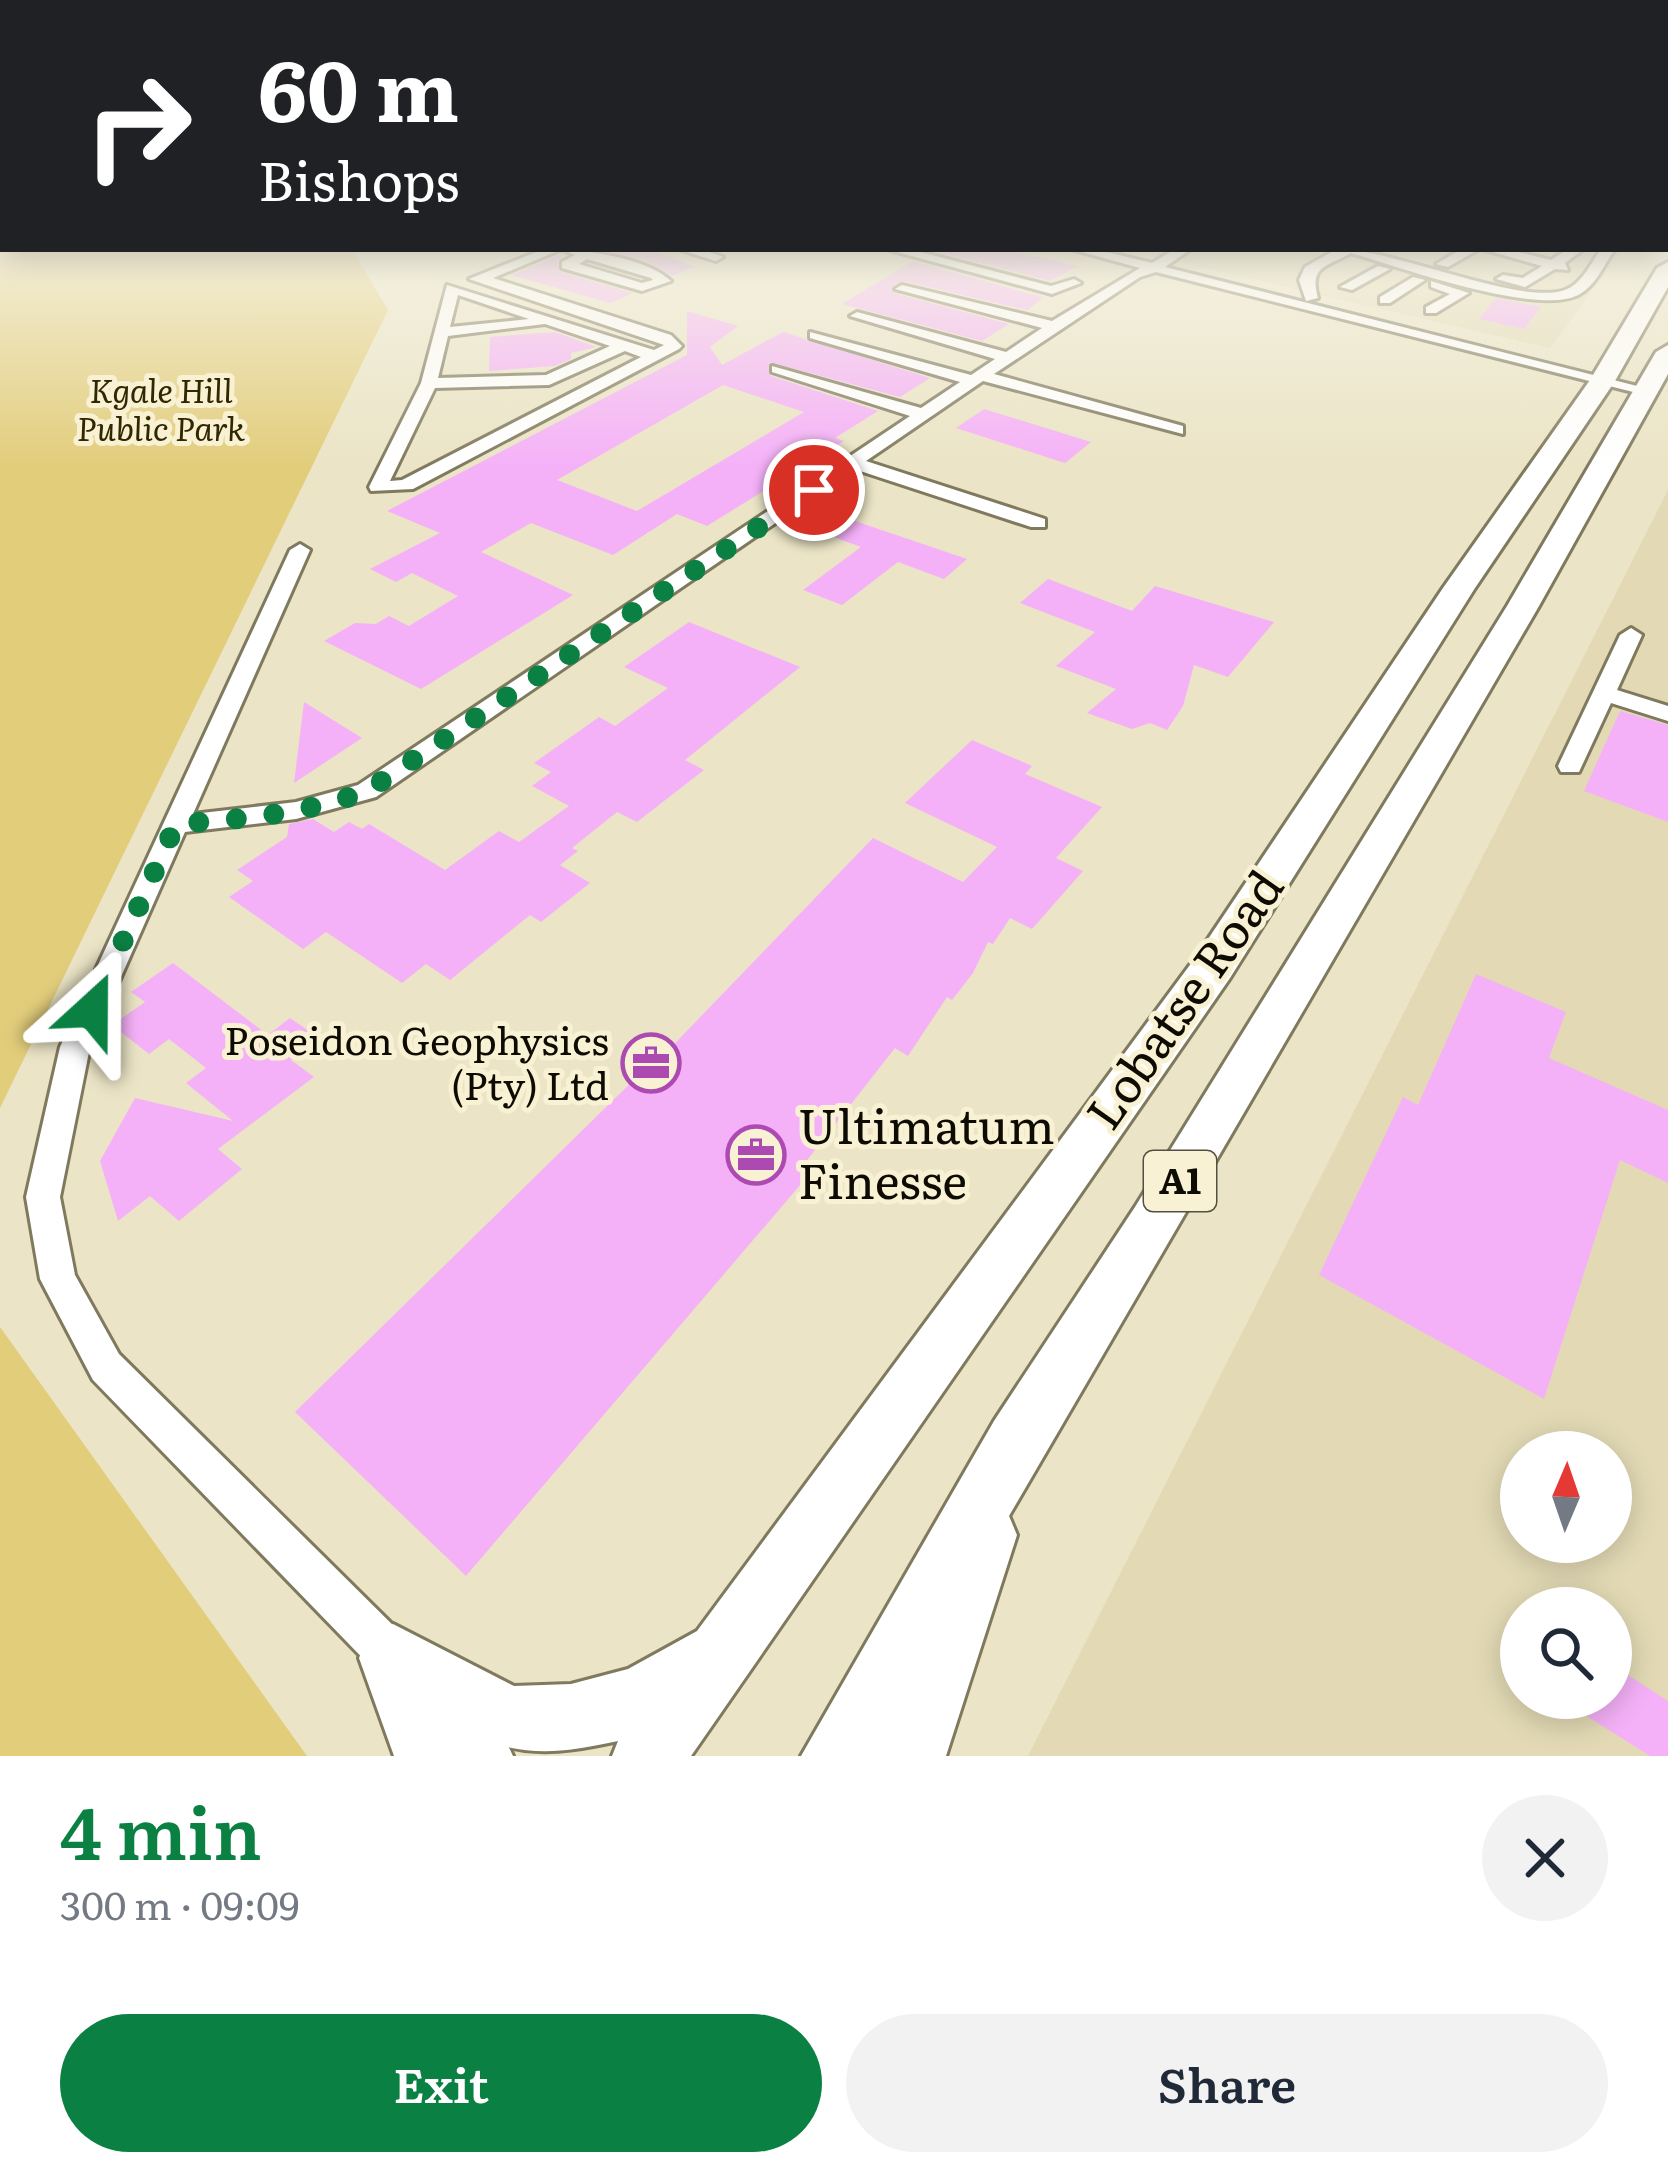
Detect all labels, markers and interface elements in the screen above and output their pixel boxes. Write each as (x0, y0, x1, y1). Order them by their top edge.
text: 60 m (258, 23, 459, 148)
icon: right (60, 48, 216, 204)
text: Bishops (258, 137, 459, 218)
park label: Kgale Hill Public Park (77, 364, 245, 451)
pin (763, 439, 865, 541)
icon: arrive (781, 457, 847, 523)
street label: Lobatse Road (1066, 854, 1298, 1142)
position arrow (29, 947, 155, 1073)
place label: Poseidon Geophysics (Pty) Ltd (224, 1009, 609, 1112)
office icon: Poseidon Geophysics (Pty) Ltd (620, 1032, 682, 1094)
place label: Ultimatum Finesse (798, 1088, 1055, 1214)
office icon: Ultimatum Finesse (725, 1124, 787, 1186)
road number: A1 (1144, 1151, 1216, 1211)
north arrow (1500, 1431, 1632, 1563)
map controls (1500, 1431, 1632, 1719)
button: search (1500, 1587, 1632, 1719)
text: 4 min (60, 1775, 262, 1882)
button: close (1482, 1795, 1608, 1921)
text: 300 m · 09:09 (60, 1874, 299, 1932)
button: Exit (60, 2014, 822, 2152)
button: Share (846, 2014, 1608, 2152)

